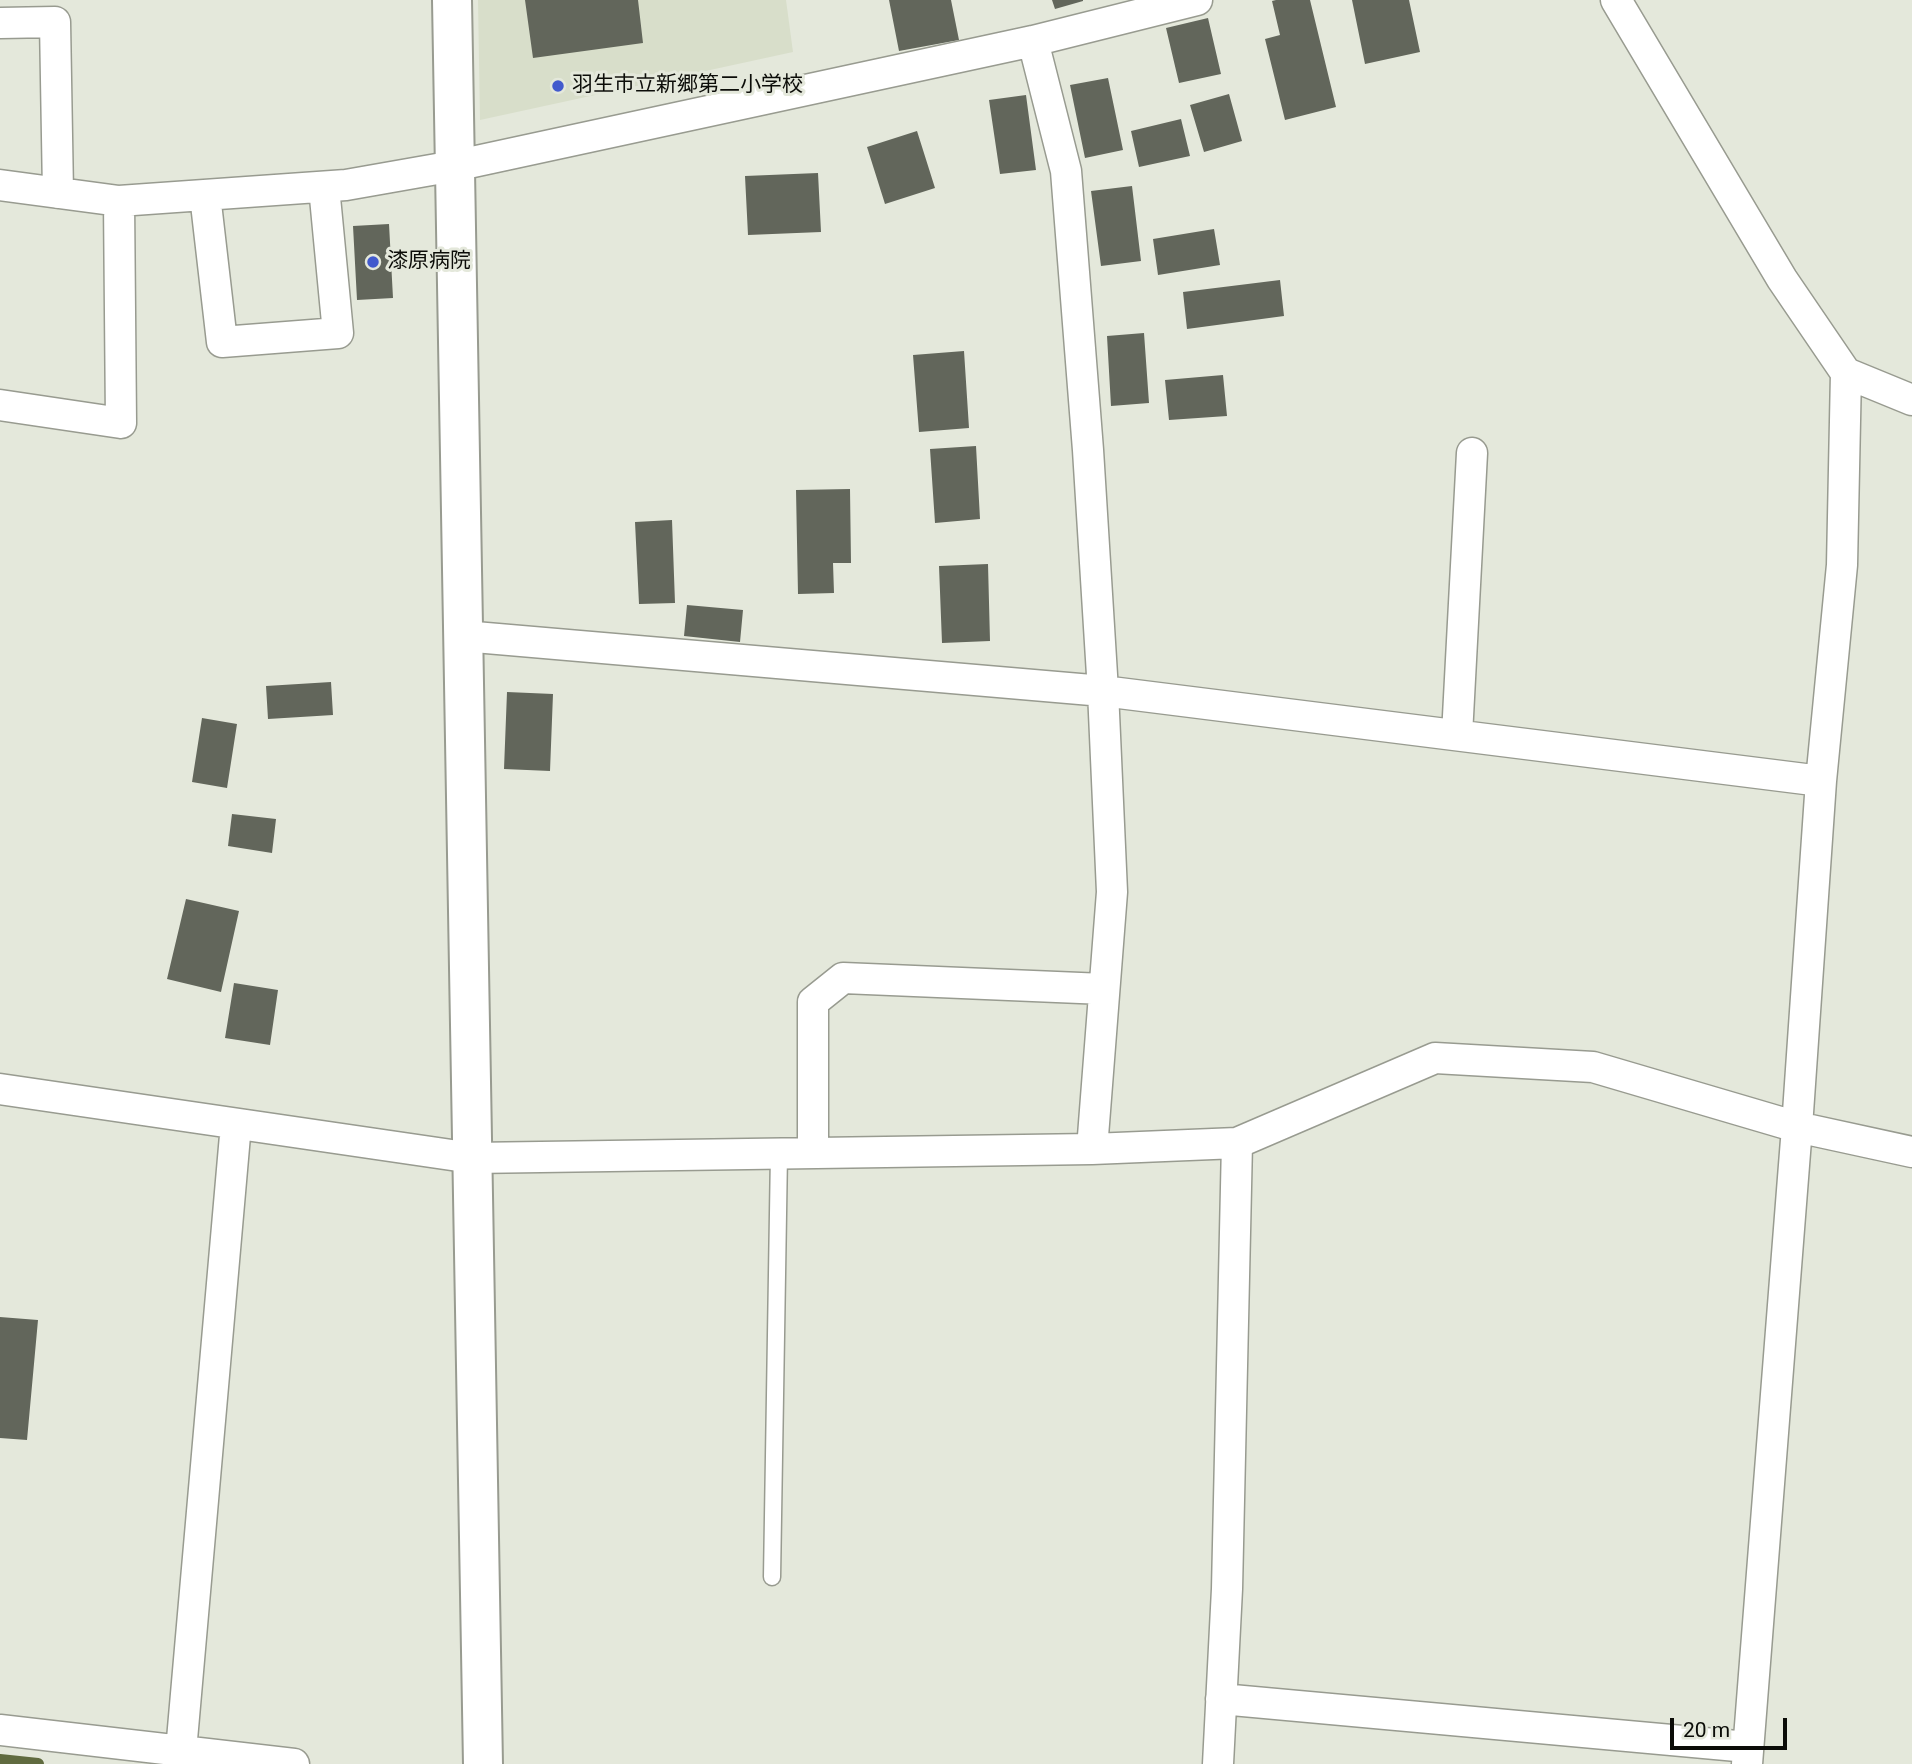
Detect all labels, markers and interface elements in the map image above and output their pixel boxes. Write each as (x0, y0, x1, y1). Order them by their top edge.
place label: 羽生市立新郷第二小学校 (572, 73, 803, 99)
marker: 羽生市立新郷第二小学校 (550, 78, 566, 94)
place label: 漆原病院 (387, 249, 471, 275)
marker: 漆原病院 (365, 254, 381, 270)
scale bar (1674, 1704, 1791, 1748)
text: 20 m (1683, 1718, 1730, 1742)

